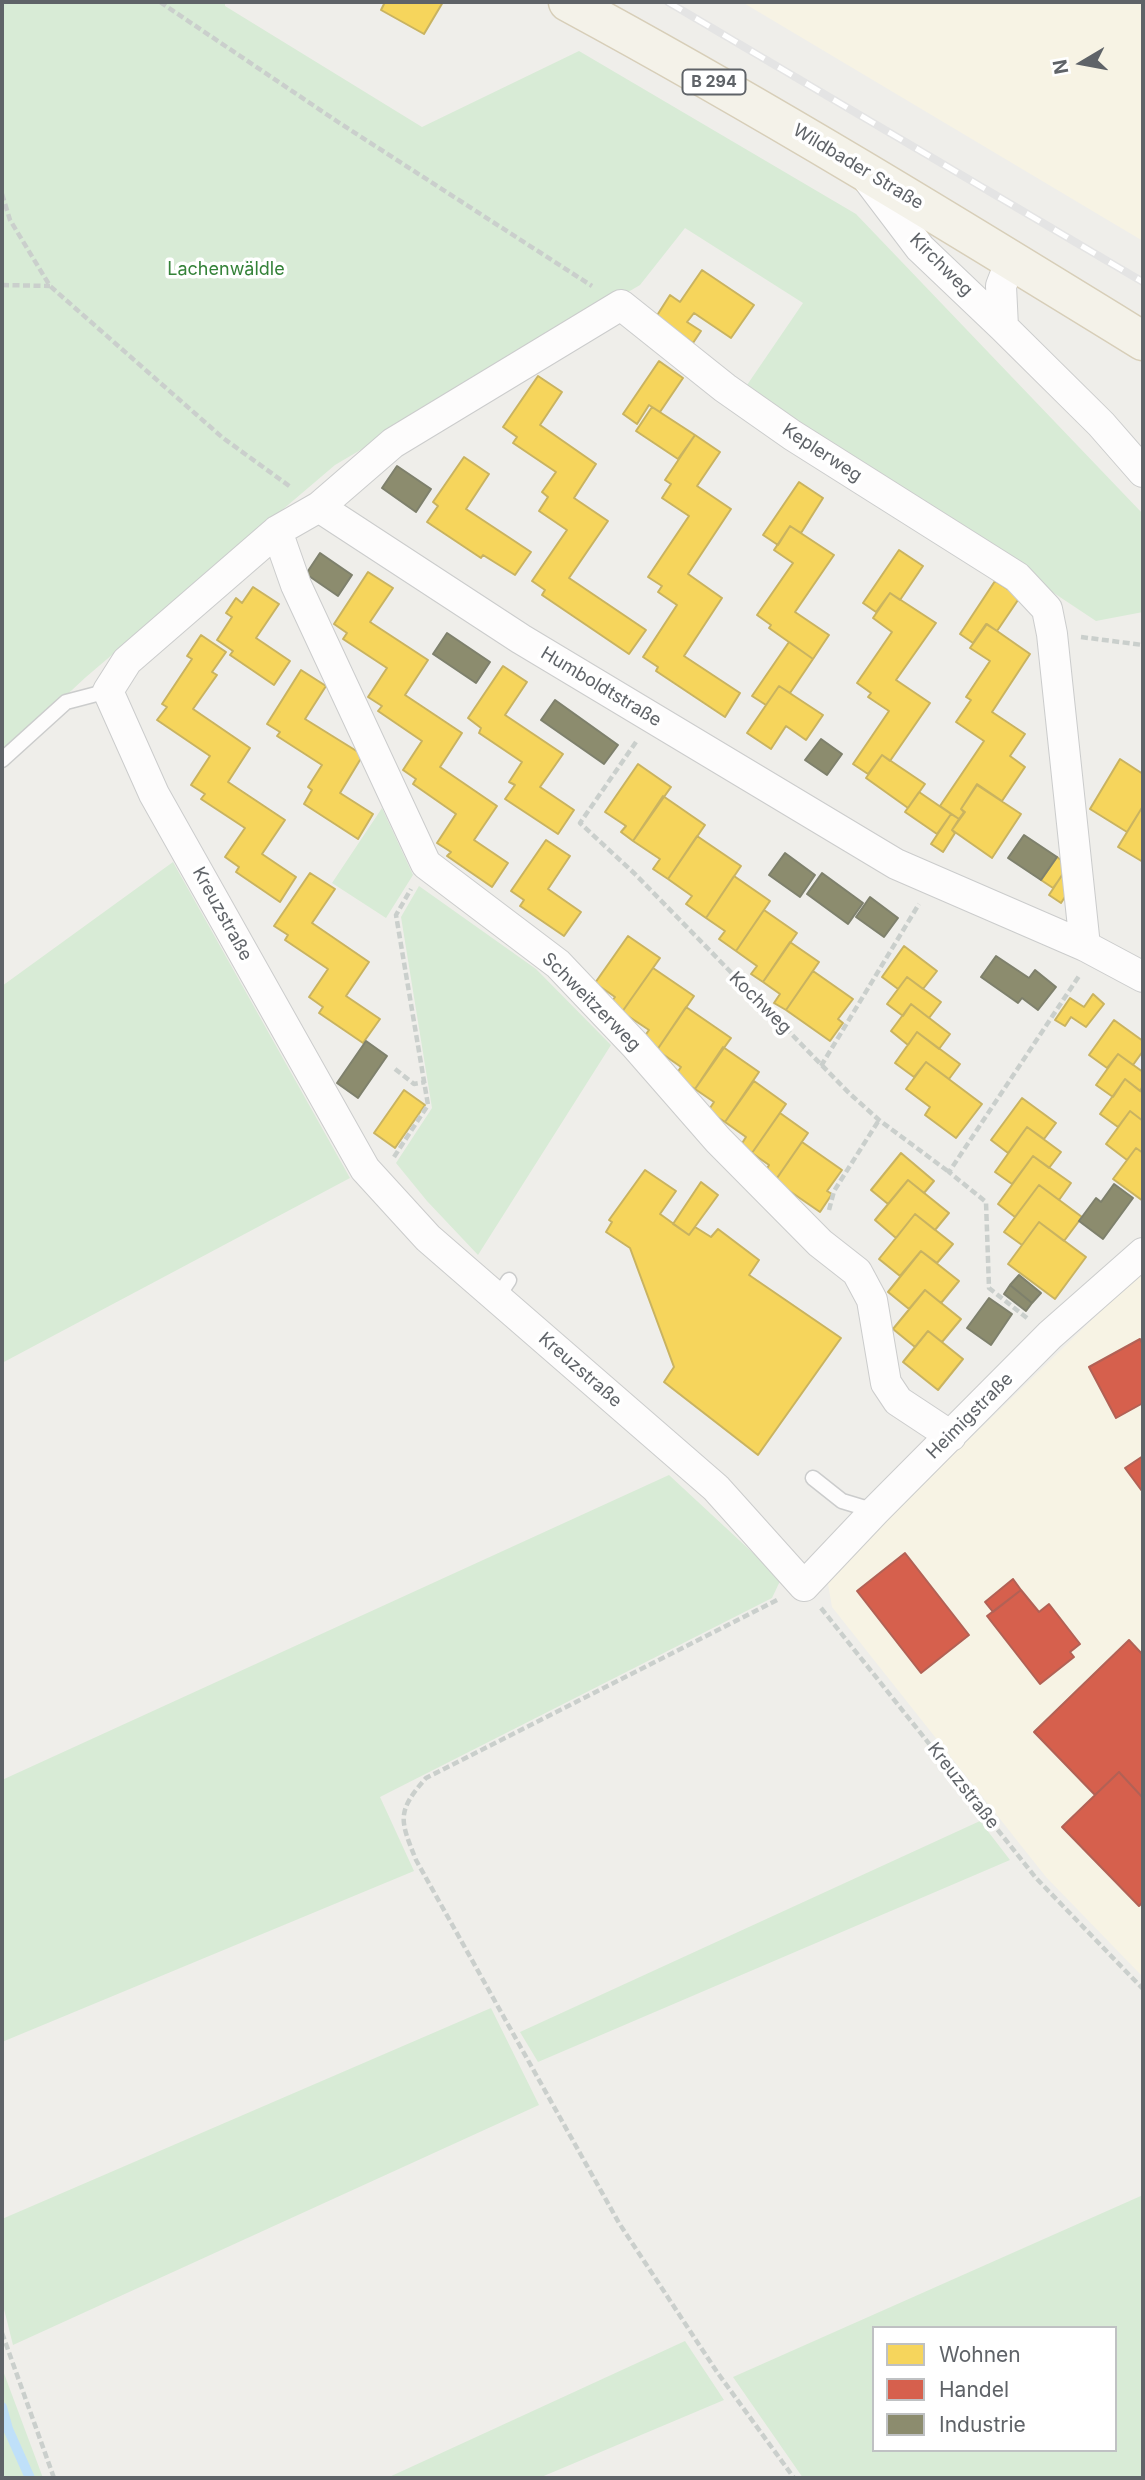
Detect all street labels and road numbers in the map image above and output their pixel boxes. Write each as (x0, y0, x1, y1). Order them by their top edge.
road number: B 294 (682, 69, 746, 94)
street label: Wildbader Straße (789, 120, 927, 214)
street label: Kirchweg (905, 229, 977, 301)
street label: Keplerweg (778, 419, 866, 487)
street label: Humboldtstraße (537, 643, 665, 731)
street label: Kreuzstraße (187, 863, 257, 965)
street label: Schweitzerweg (537, 948, 645, 1056)
street label: Kochweg (724, 967, 796, 1039)
street label: Kreuzstraße (534, 1328, 626, 1412)
street label: Heimigstraße (922, 1368, 1018, 1464)
street label: Kreuzstraße (923, 1739, 1003, 1833)

